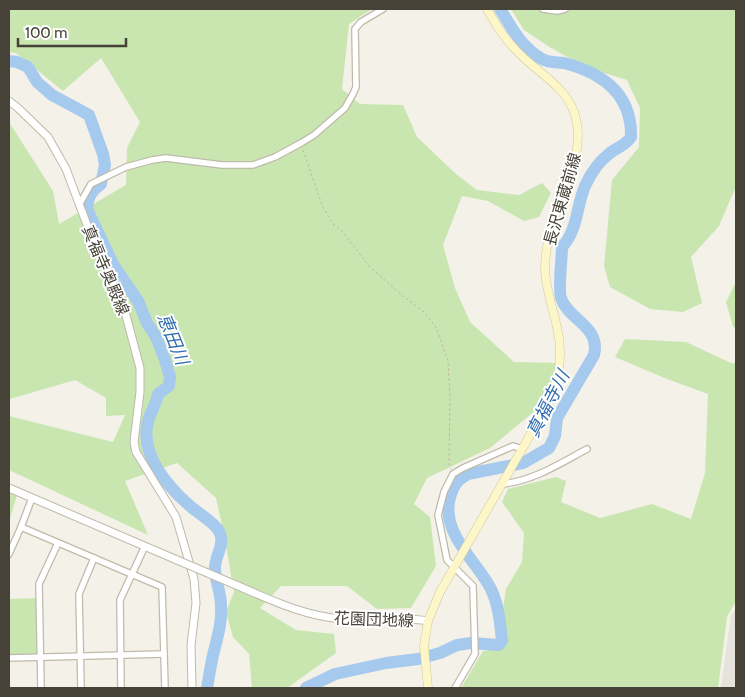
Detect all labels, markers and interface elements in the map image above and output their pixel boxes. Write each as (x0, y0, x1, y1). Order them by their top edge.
scale bar (18, 15, 125, 47)
text: 100 m (25, 24, 67, 42)
street label: 長沢東蔵前線 (540, 150, 585, 248)
street label: 真福寺奥殿線 (78, 222, 133, 318)
water label: 恵田川 (153, 310, 194, 370)
water label: 真福寺川 (522, 365, 575, 441)
street label: 花園団地線 (334, 609, 414, 630)

